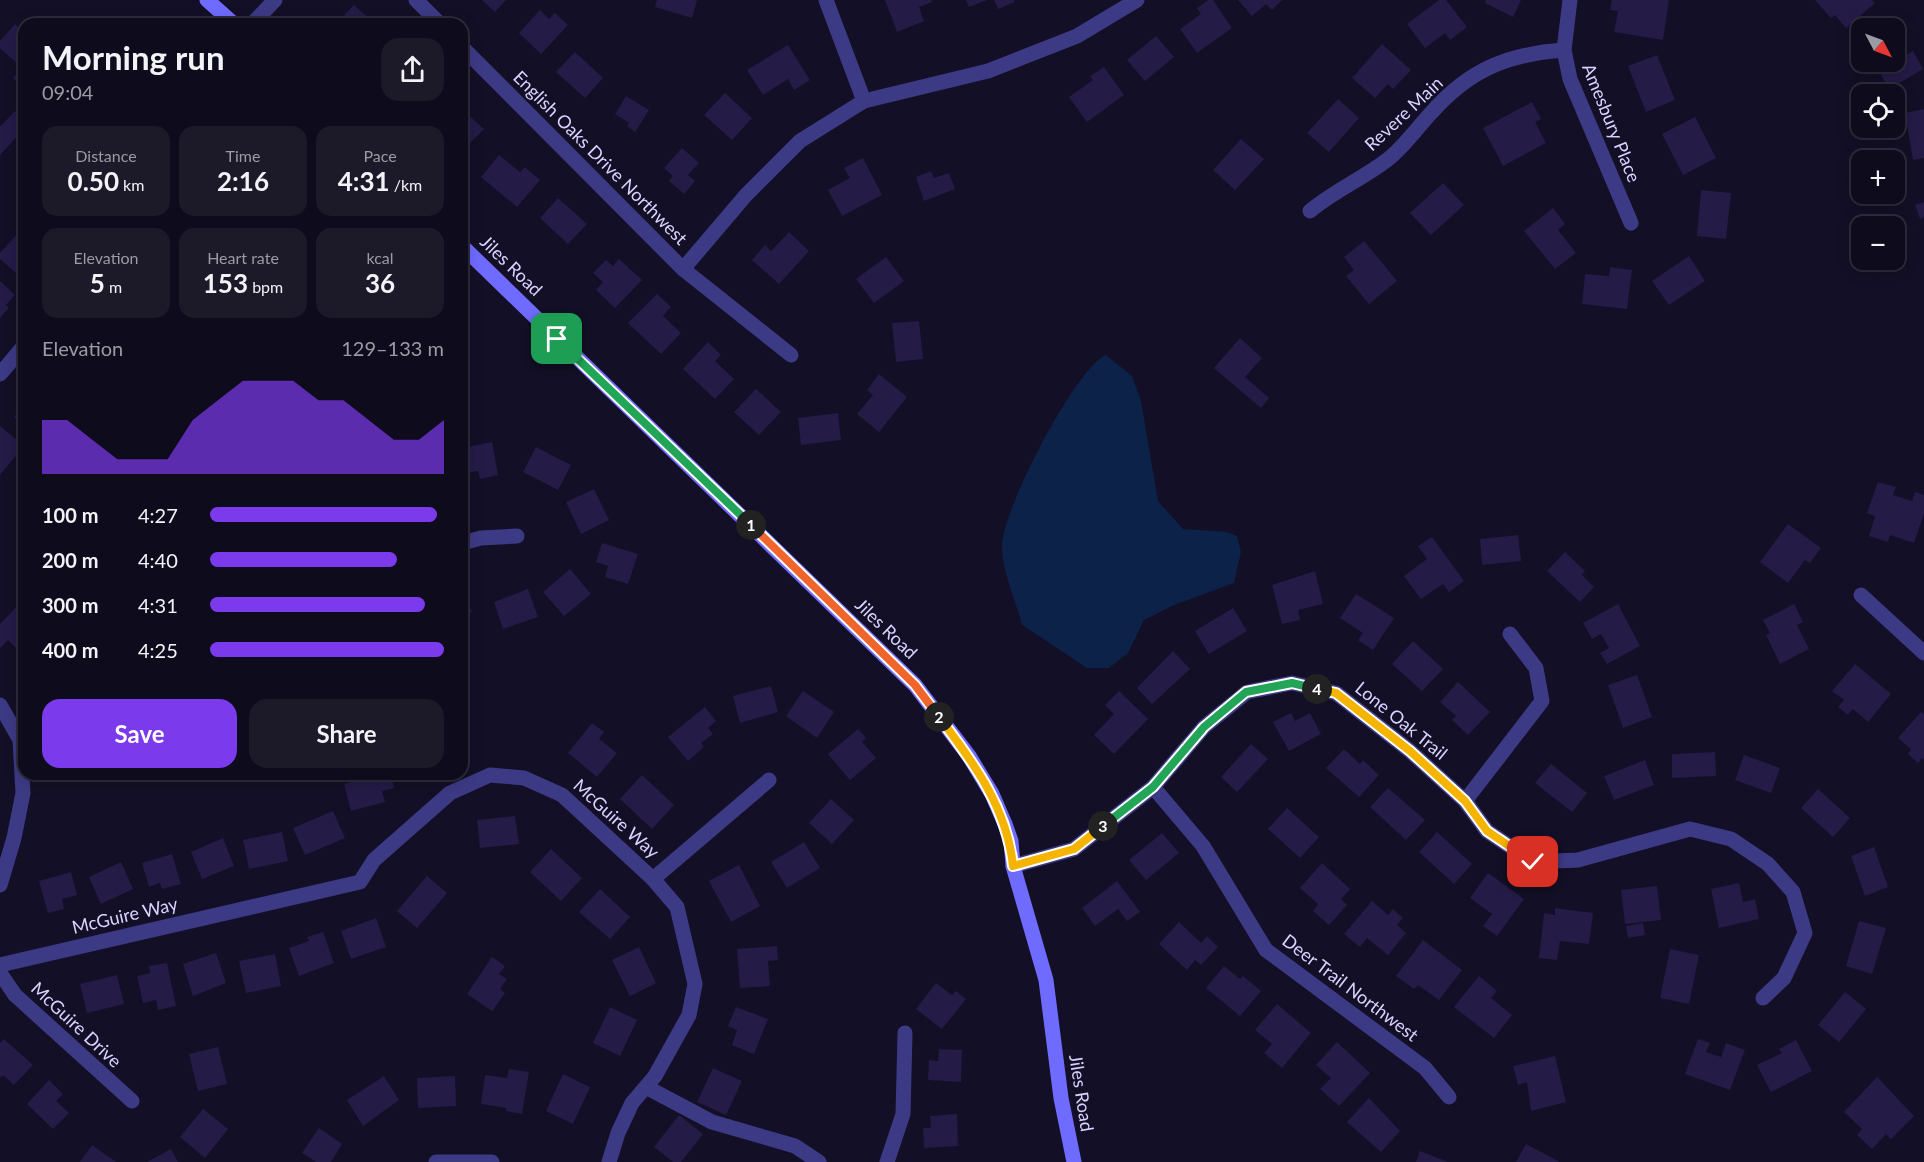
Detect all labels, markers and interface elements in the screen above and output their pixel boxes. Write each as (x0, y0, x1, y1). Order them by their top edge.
north arrow (1851, 18, 1905, 72)
map controls (1851, 18, 1905, 270)
text: Morning run (42, 37, 225, 77)
button: share (381, 38, 444, 101)
street label: Amesbury Place (1578, 60, 1646, 185)
street label: English Oaks Drive Northwest (509, 66, 693, 249)
street label: Revere Main (1360, 72, 1447, 155)
text: 09:04 (42, 80, 93, 104)
button: locate (1851, 84, 1905, 138)
text: Distance (75, 146, 137, 165)
text: Time (226, 146, 260, 165)
text: Pace (363, 146, 397, 165)
button: + (1851, 150, 1905, 204)
text: 0.50 (68, 165, 119, 197)
text: 2:16 (217, 165, 269, 197)
text: 4:31 (338, 165, 390, 197)
text: km (119, 175, 144, 194)
text: /km (390, 175, 422, 194)
button: − (1851, 216, 1905, 270)
street label: Jiles Road (476, 230, 547, 300)
text: Elevation (74, 248, 139, 267)
text: Heart rate (207, 248, 279, 267)
text: kcal (366, 248, 394, 267)
text: 5 (90, 267, 105, 299)
text: 153 (203, 267, 248, 299)
text: 36 (365, 267, 395, 299)
text: m (105, 277, 122, 296)
text: bpm (248, 277, 283, 296)
pin (531, 313, 582, 364)
icon: arrive (540, 322, 573, 355)
text: Elevation (42, 336, 123, 360)
text: 129–133 m (341, 336, 444, 360)
text: 100 m (42, 503, 98, 527)
text: 4:27 (138, 503, 178, 527)
pin: 1 (736, 510, 766, 540)
text: 1 (746, 515, 756, 534)
text: 200 m (42, 548, 98, 572)
text: 4:40 (138, 548, 178, 572)
text: 300 m (42, 593, 98, 617)
text: 4:31 (138, 593, 178, 617)
street label: Jiles Road (851, 593, 922, 663)
text: 400 m (42, 638, 98, 662)
text: 4:25 (138, 638, 178, 662)
pin: 4 (1302, 674, 1332, 704)
street label: Lone Oak Trail (1351, 676, 1452, 764)
text: 4 (1312, 679, 1322, 698)
button: Save (42, 699, 237, 768)
button: Share (249, 699, 444, 768)
pin: 2 (924, 702, 954, 732)
text: 2 (934, 707, 944, 726)
street label: McGuire Way (569, 774, 665, 863)
pin: 3 (1088, 811, 1118, 841)
text: 3 (1098, 816, 1108, 835)
pin (1507, 836, 1558, 887)
icon: check (1516, 845, 1549, 878)
street label: McGuire Way (70, 892, 181, 938)
street label: Deer Trail Northwest (1278, 929, 1423, 1046)
street label: McGuire Drive (27, 977, 126, 1072)
street label: Jiles Road (1065, 1053, 1099, 1133)

